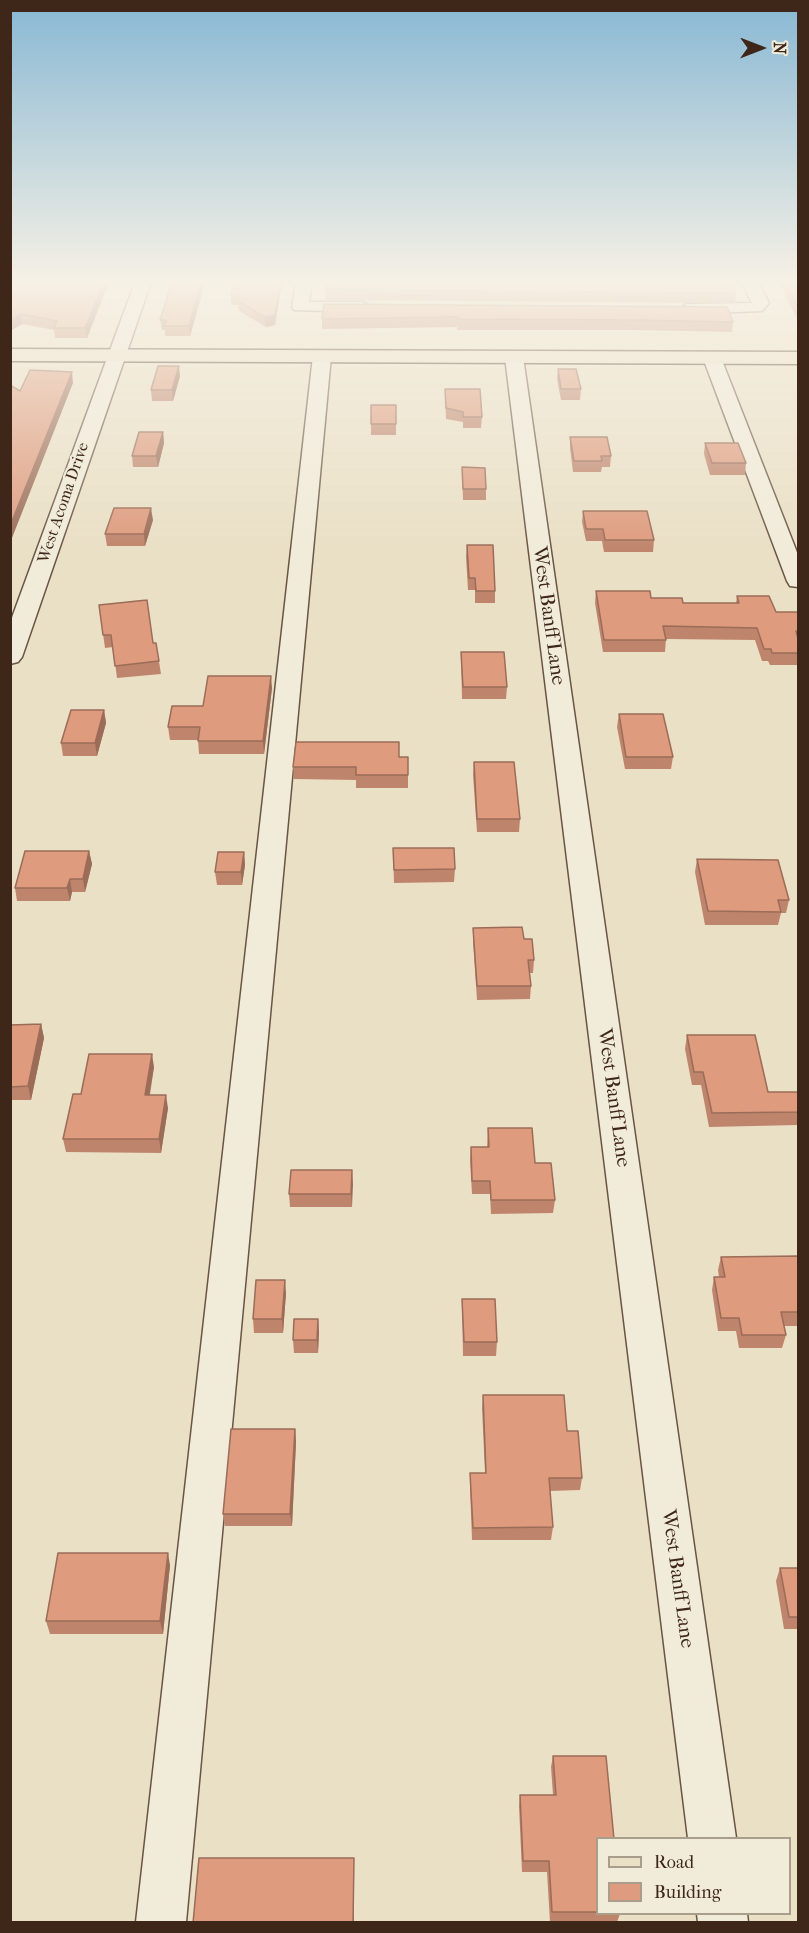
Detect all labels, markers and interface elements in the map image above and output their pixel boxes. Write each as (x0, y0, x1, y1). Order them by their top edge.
north arrow (731, 18, 791, 78)
text: N (770, 42, 789, 54)
street label: West Acoma Drive (34, 440, 94, 566)
street label: West Banff Lane (526, 545, 570, 687)
street label: West Banff Lane (591, 1027, 635, 1169)
street label: West Banff Lane (655, 1508, 699, 1650)
legend (596, 1837, 791, 1915)
text: Road (654, 1852, 694, 1873)
text: Building (654, 1882, 721, 1903)

